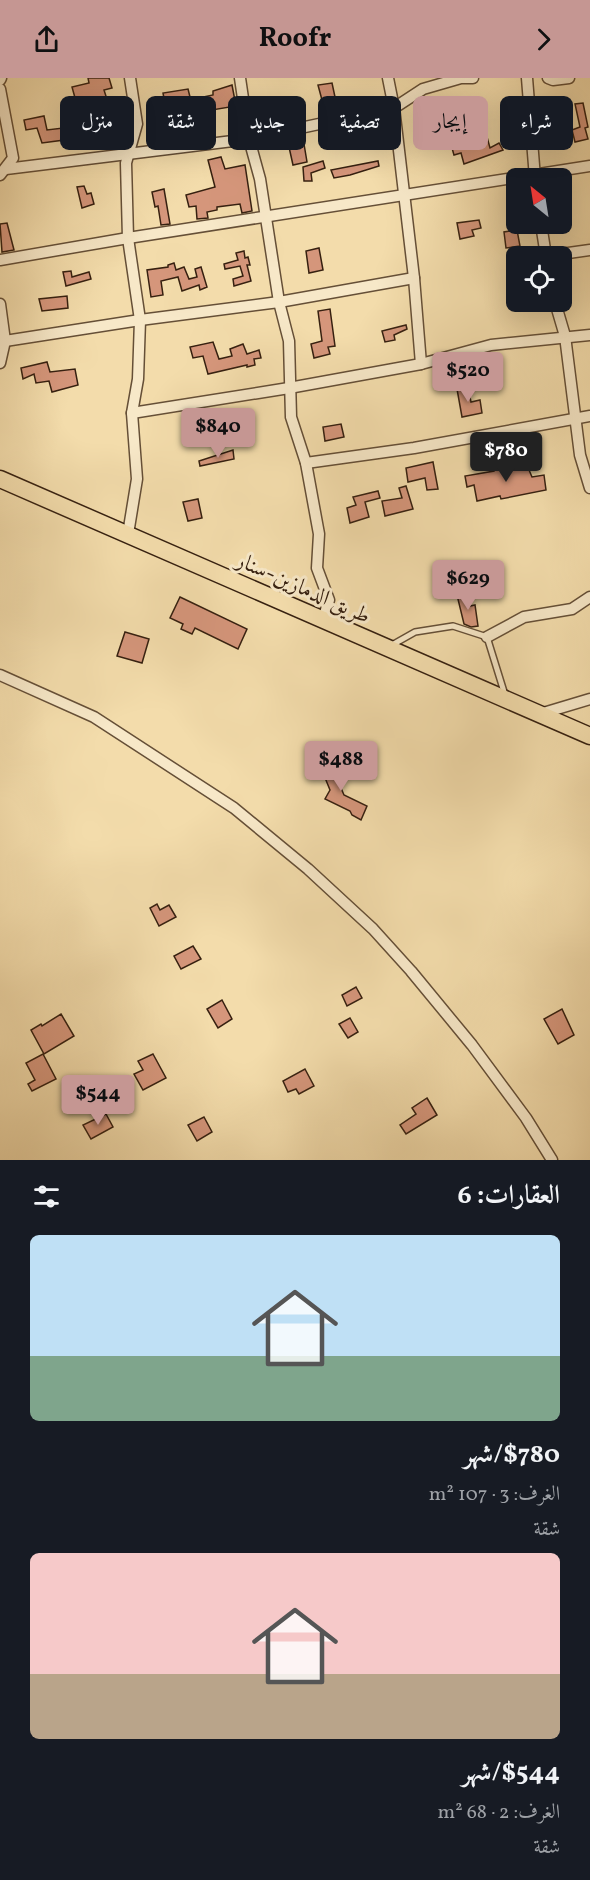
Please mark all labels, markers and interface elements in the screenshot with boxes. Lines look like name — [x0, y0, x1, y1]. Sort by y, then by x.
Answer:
text: Roofr — [259, 20, 331, 58]
icon: share — [30, 23, 63, 56]
icon: forward — [527, 23, 560, 56]
chip: منزل — [60, 96, 134, 150]
chip: شقة — [146, 96, 216, 150]
chip: جديد — [228, 96, 306, 150]
chip: تصفية — [318, 96, 401, 150]
chip: إيجار — [413, 96, 488, 150]
chip: شراء — [500, 96, 573, 150]
north arrow — [506, 168, 572, 234]
map controls — [506, 168, 572, 312]
button: locate — [506, 246, 572, 312]
pin: $520 — [432, 352, 504, 403]
text: $520 — [446, 357, 490, 385]
pin: $840 — [182, 408, 254, 459]
text: $840 — [195, 413, 241, 441]
pin: $780 — [470, 432, 542, 483]
text: $780 — [484, 437, 528, 465]
street label: طريق الدمازين-سنار — [229, 545, 375, 633]
pin: $629 — [432, 560, 504, 611]
text: $629 — [446, 565, 490, 593]
pin: $488 — [305, 741, 377, 792]
text: $488 — [319, 746, 363, 774]
pin: $544 — [62, 1075, 134, 1126]
text: $544 — [75, 1080, 121, 1108]
text: العقارات: 6 — [458, 1178, 560, 1214]
icon: filters — [30, 1180, 63, 1213]
icon: home — [241, 1274, 349, 1382]
text: $780/شهر — [463, 1437, 560, 1473]
text: الغرف: 3 · 107 m² — [429, 1481, 560, 1509]
text: شقة — [534, 1516, 560, 1544]
icon: home — [241, 1592, 349, 1700]
text: $544/شهر — [462, 1755, 560, 1791]
text: الغرف: 2 · 68 m² — [438, 1799, 560, 1827]
text: شقة — [534, 1834, 560, 1862]

